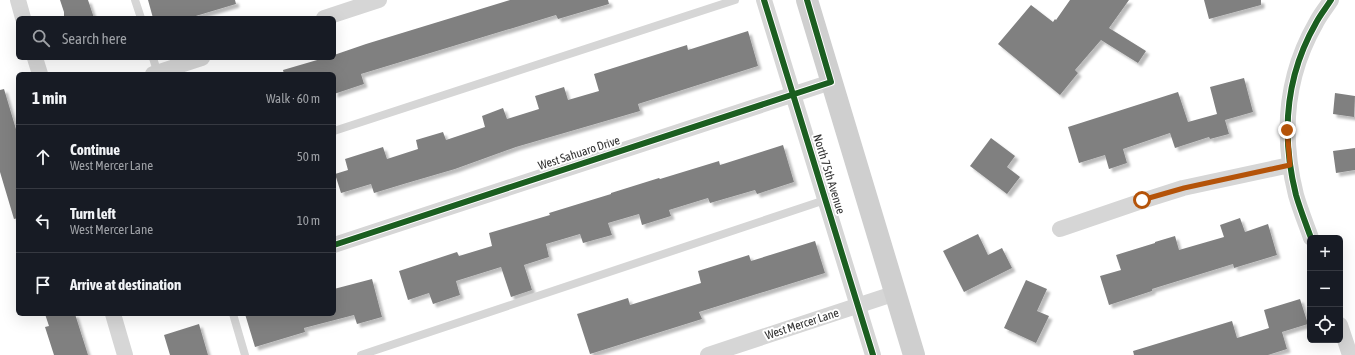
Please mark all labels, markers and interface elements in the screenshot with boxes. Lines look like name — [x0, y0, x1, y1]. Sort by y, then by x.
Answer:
search box — [16, 16, 336, 60]
icon: search — [30, 27, 52, 49]
text: Search here — [62, 30, 127, 47]
text: 1 min — [32, 88, 67, 108]
text: Walk · 60 m — [266, 91, 320, 106]
route end — [1278, 121, 1296, 139]
street label: West Sahuaro Drive — [536, 133, 622, 173]
street label: North 75th Avenue — [810, 133, 848, 215]
text: Continue — [70, 141, 120, 158]
icon: ahead — [32, 146, 54, 168]
text: 50 m — [297, 149, 320, 164]
text: West Mercer Lane — [70, 158, 153, 173]
route start — [1133, 191, 1151, 209]
text: Turn left — [70, 205, 116, 222]
icon: left — [32, 210, 54, 232]
text: 10 m — [297, 213, 320, 228]
text: West Mercer Lane — [70, 222, 153, 237]
map controls — [1307, 235, 1343, 343]
button: + — [1307, 235, 1343, 271]
button: − — [1307, 271, 1343, 307]
icon: arrive — [32, 274, 54, 296]
text: Arrive at destination — [70, 276, 181, 293]
street label: West Mercer Lane — [763, 305, 841, 343]
button: locate — [1307, 307, 1343, 343]

